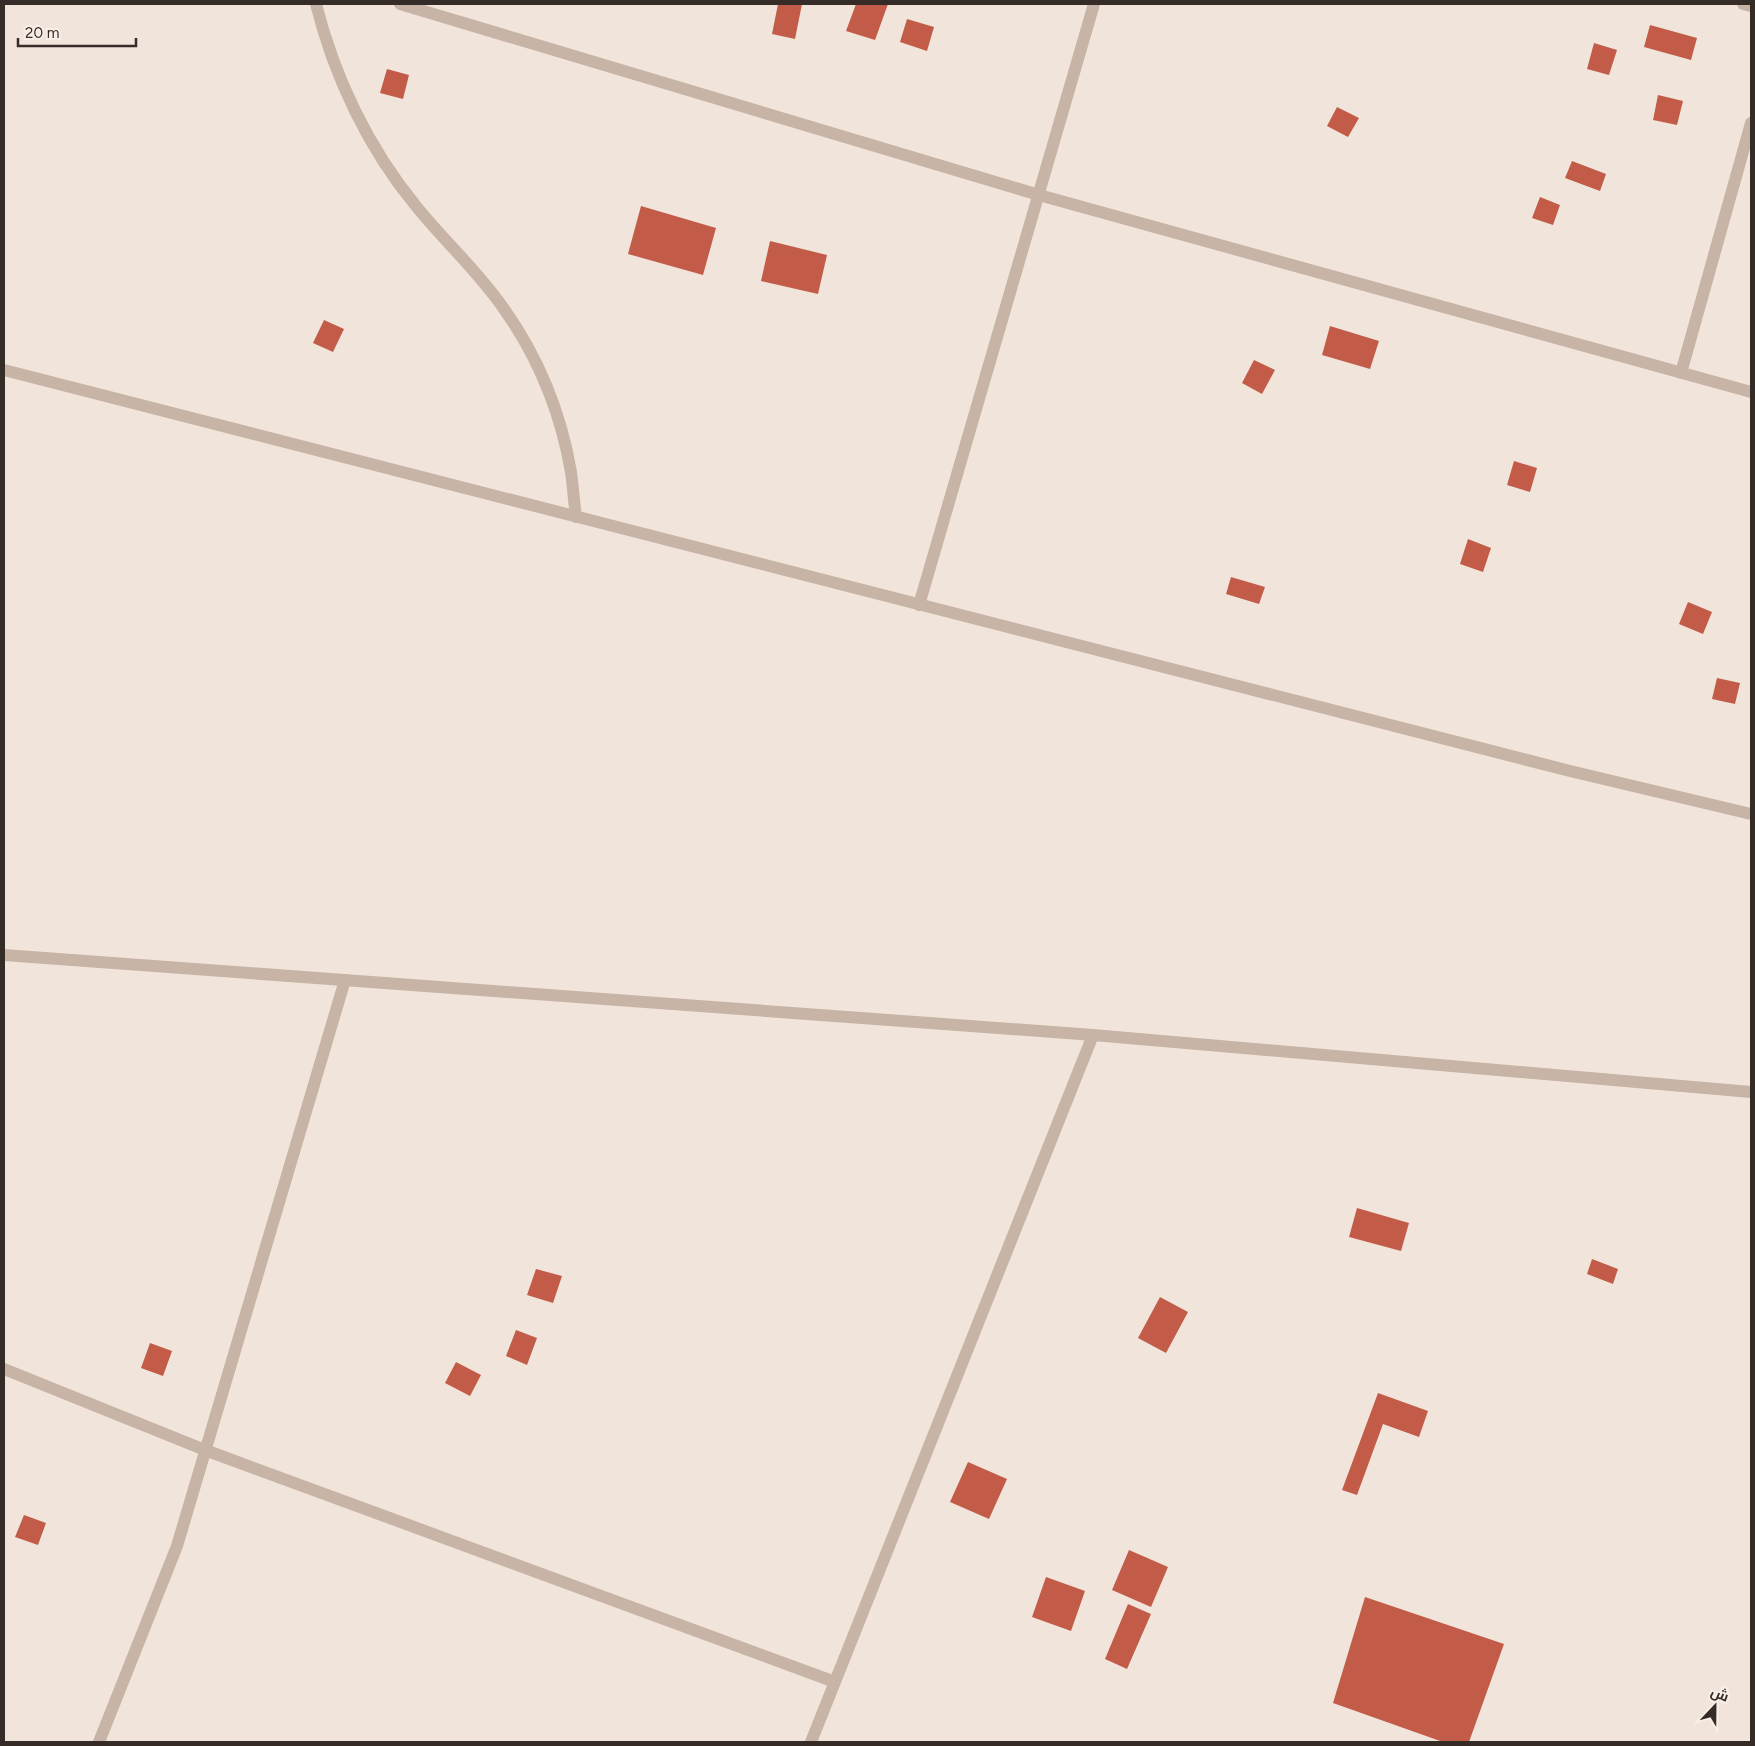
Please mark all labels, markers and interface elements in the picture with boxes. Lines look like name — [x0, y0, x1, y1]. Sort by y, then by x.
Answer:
scale bar — [18, 15, 135, 47]
text: 20 m — [25, 24, 59, 42]
north arrow — [1690, 1681, 1740, 1731]
text: ش — [1708, 1683, 1731, 1706]

